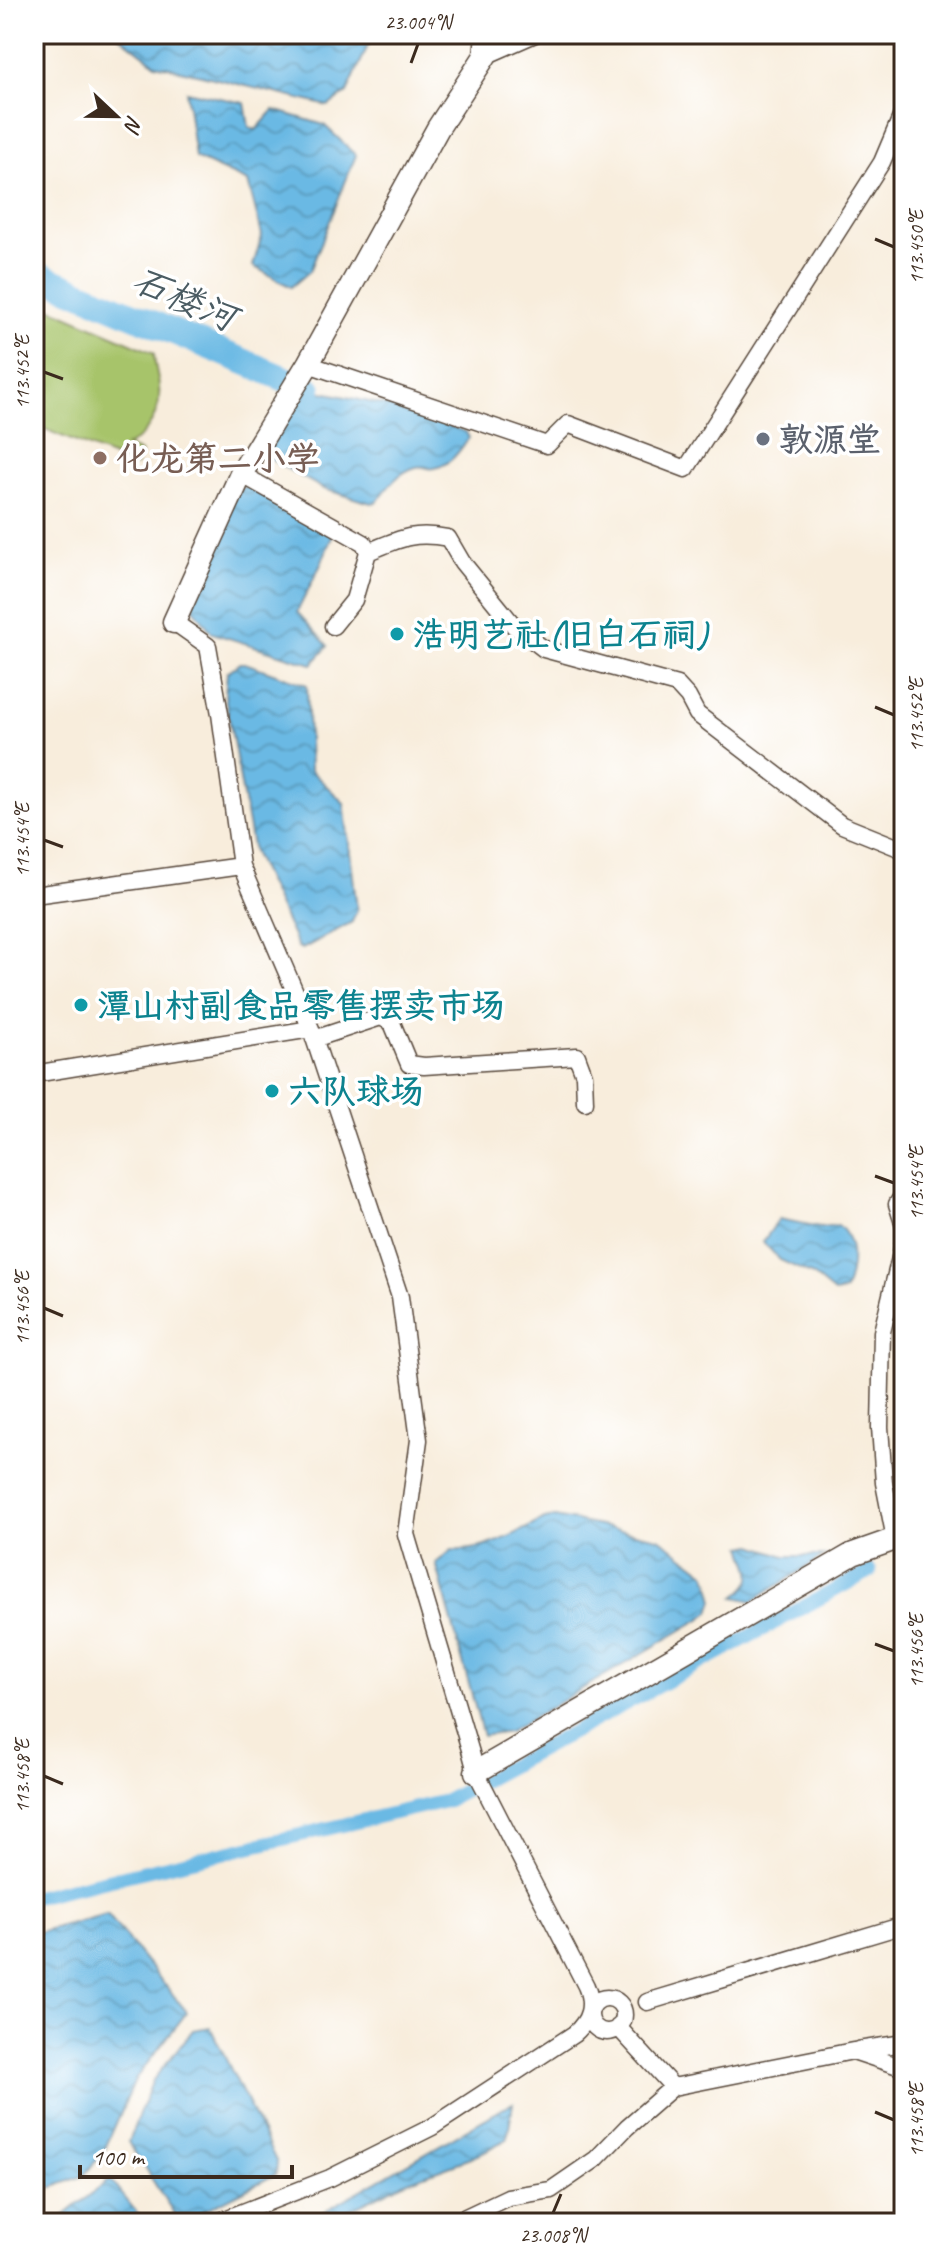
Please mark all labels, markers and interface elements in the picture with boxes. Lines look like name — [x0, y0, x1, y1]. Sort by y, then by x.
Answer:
text: 23.004°N — [385, 10, 454, 35]
north arrow — [76, 76, 156, 156]
text: N — [117, 112, 149, 138]
text: 113.450°E — [904, 207, 929, 284]
water label: 石楼河 — [126, 257, 248, 343]
text: 113.452°E — [10, 332, 35, 409]
place label: 敦源堂 — [779, 418, 881, 461]
marker: 敦源堂 — [754, 430, 772, 448]
place label: 化龙第二小学 — [116, 437, 320, 480]
marker: 化龙第二小学 — [91, 449, 109, 467]
place label: 浩明艺社(旧白石祠) — [413, 613, 710, 656]
marker: 浩明艺社(旧白石祠) — [388, 625, 406, 643]
text: 113.452°E — [904, 675, 929, 752]
text: 113.454°E — [10, 800, 35, 877]
place label: 潭山村副食品零售摆卖市场 — [97, 984, 505, 1027]
marker: 潭山村副食品零售摆卖市场 — [72, 996, 90, 1014]
place label: 六队球场 — [288, 1070, 424, 1113]
marker: 六队球场 — [263, 1082, 281, 1100]
text: 113.454°E — [904, 1143, 929, 1220]
text: 113.456°E — [10, 1268, 35, 1345]
text: 113.456°E — [904, 1611, 929, 1688]
text: 113.458°E — [10, 1736, 35, 1813]
text: 113.458°E — [904, 2080, 929, 2157]
scale bar — [80, 2129, 292, 2179]
text: 100 m — [92, 2142, 146, 2172]
text: 23.008°N — [520, 2223, 589, 2248]

